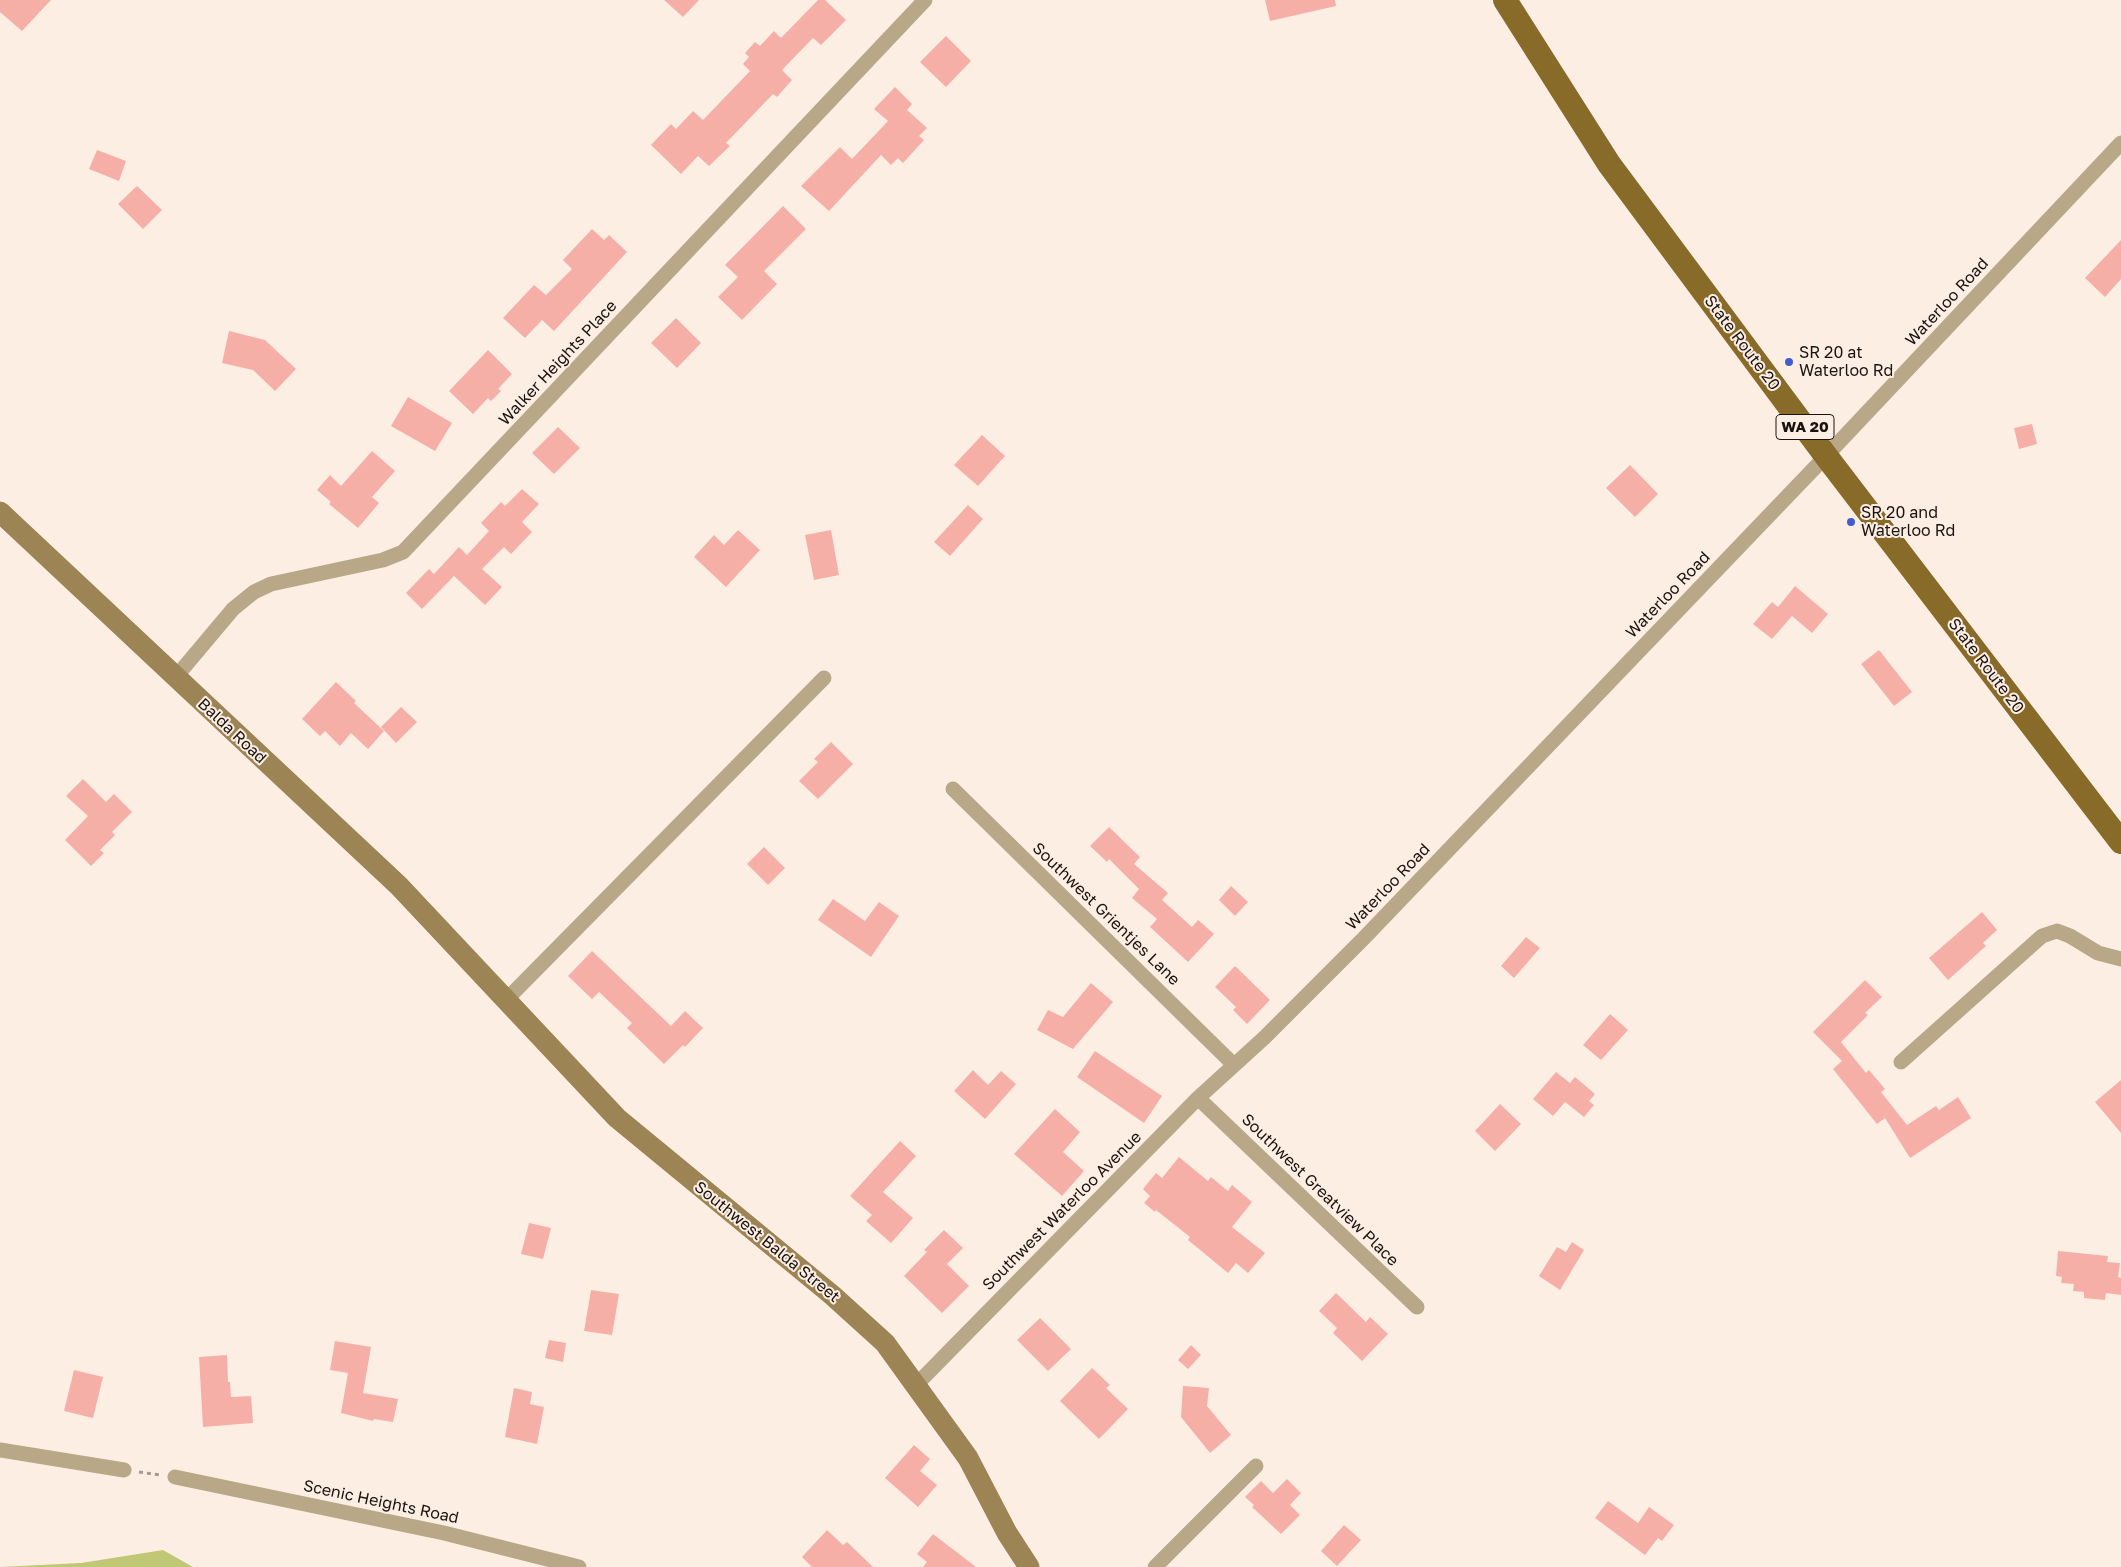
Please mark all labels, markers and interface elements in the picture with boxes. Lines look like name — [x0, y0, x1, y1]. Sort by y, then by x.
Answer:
street label: Waterloo Road — [1901, 254, 1993, 350]
street label: State Route 20 — [1700, 292, 1784, 394]
street label: Walker Heights Place — [495, 297, 621, 429]
place label: SR 20 at Waterloo Rd — [1799, 343, 1893, 381]
marker: SR 20 at Waterloo Rd — [1783, 356, 1795, 368]
road number: WA 20 — [1776, 414, 1834, 440]
place label: SR 20 and Waterloo Rd — [1861, 503, 1955, 541]
marker: SR 20 and Waterloo Rd — [1845, 516, 1857, 528]
street label: Waterloo Road — [1622, 548, 1714, 642]
street label: State Route 20 — [1944, 615, 2028, 717]
street label: Balda Road — [194, 694, 270, 768]
street label: Southwest Grientjes Lane — [1028, 839, 1184, 989]
street label: Waterloo Road — [1342, 840, 1434, 934]
street label: Southwest Greatview Place — [1238, 1110, 1402, 1270]
street label: Southwest Waterloo Avenue — [979, 1128, 1145, 1294]
street label: Southwest Balda Street — [690, 1177, 844, 1307]
street label: Scenic Heights Road — [302, 1476, 460, 1528]

